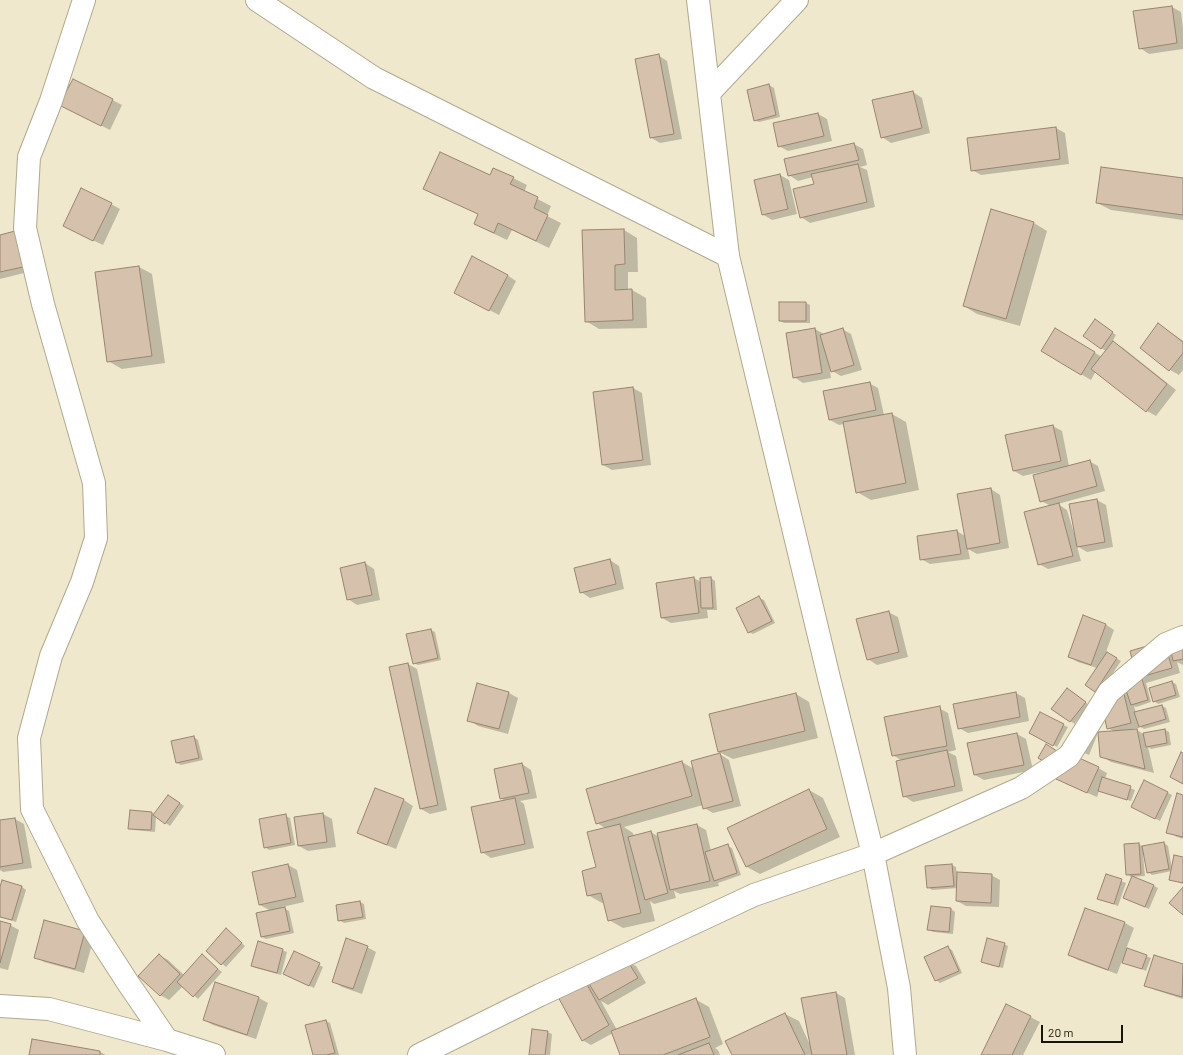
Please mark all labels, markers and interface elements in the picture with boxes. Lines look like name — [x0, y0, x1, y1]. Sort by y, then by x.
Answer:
scale bar — [1043, 1017, 1125, 1043]
text: 20 m — [1048, 1025, 1074, 1039]

